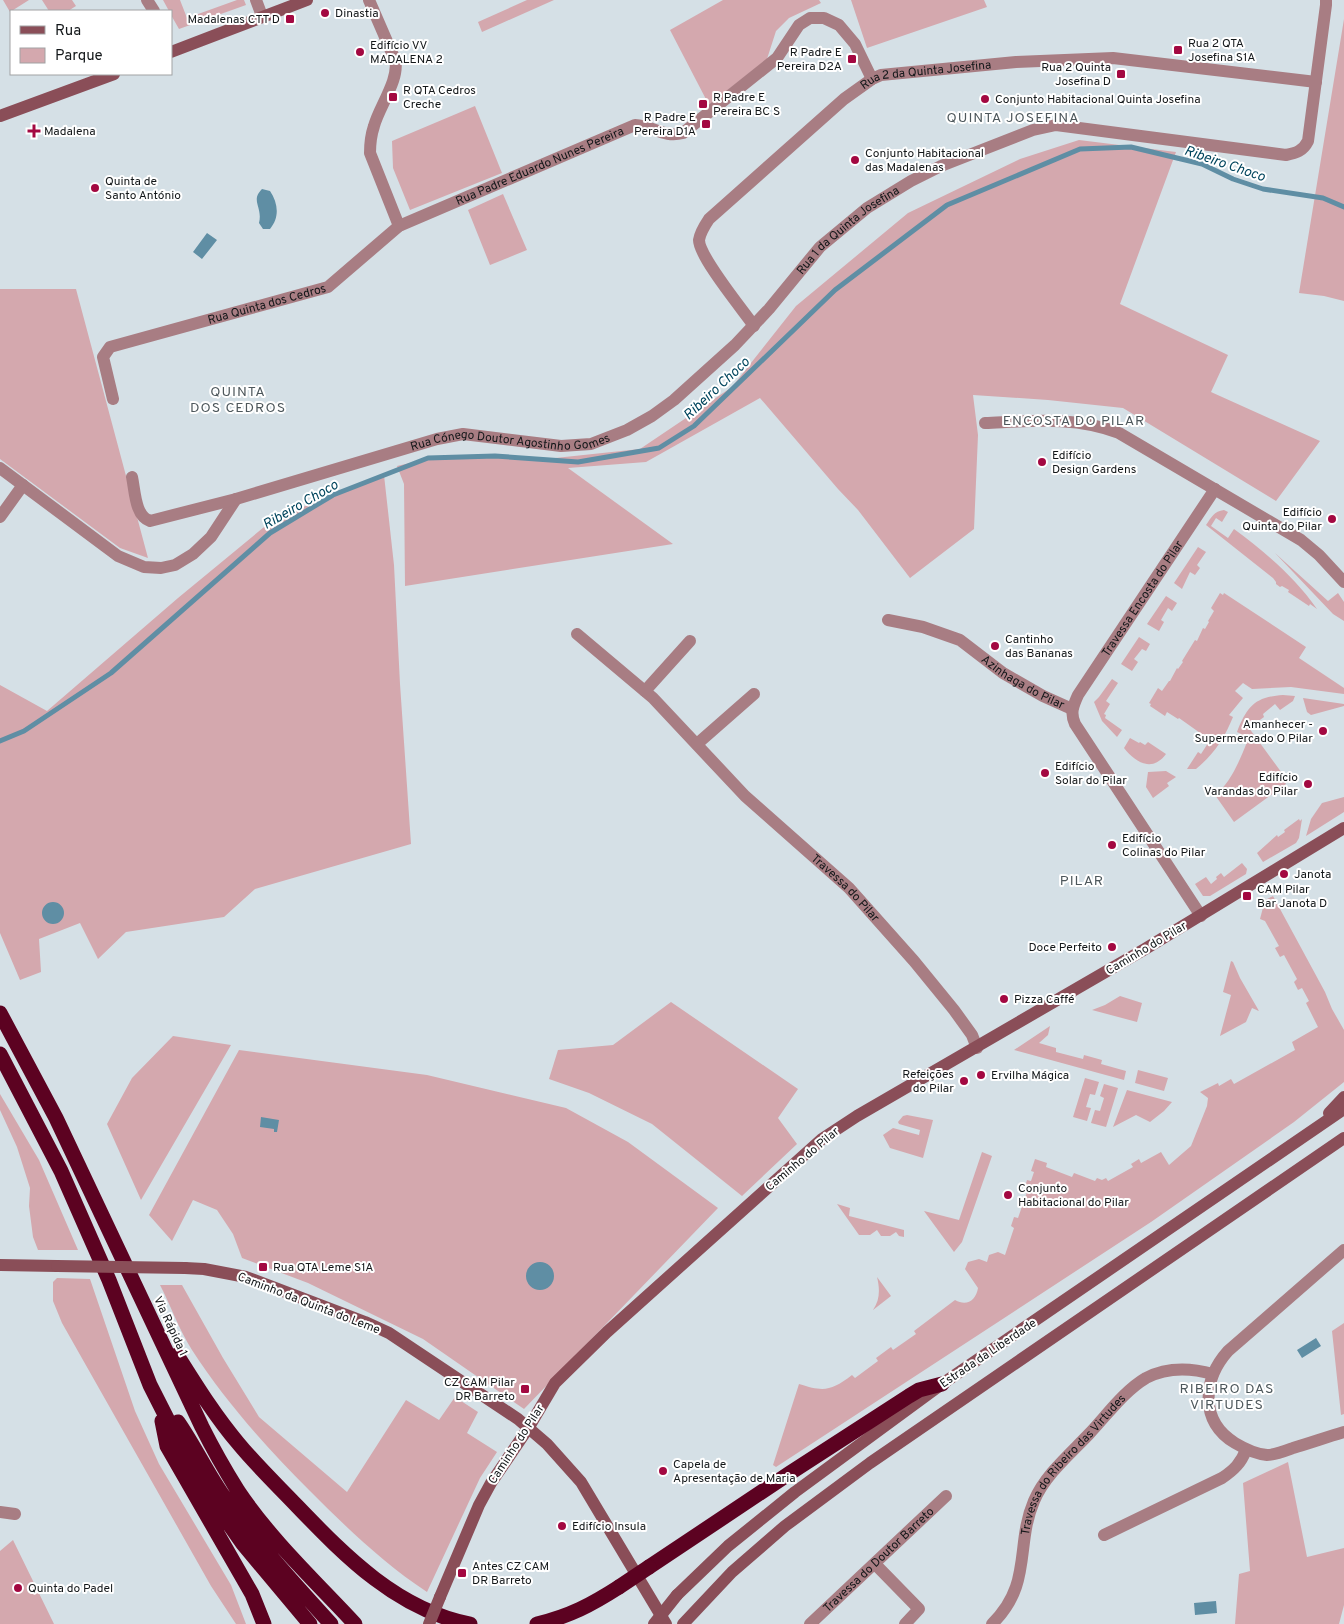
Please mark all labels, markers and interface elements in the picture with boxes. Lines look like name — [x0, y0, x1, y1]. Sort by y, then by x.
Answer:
place label: Dinastia — [335, 6, 379, 22]
marker: Dinastia — [319, 7, 331, 19]
legend — [10, 10, 172, 75]
place label: Madalenas CTT D — [188, 12, 280, 28]
marker: Madalenas CTT D — [284, 13, 296, 25]
text: Rua — [55, 22, 81, 41]
place label: Rua 2 QTA Josefina S1A — [1188, 36, 1255, 66]
place label: Edifício VV MADALENA 2 — [370, 38, 443, 68]
marker: Rua 2 QTA Josefina S1A — [1172, 44, 1184, 56]
place label: R Padre E Pereira D2A — [777, 45, 842, 75]
marker: Edifício VV MADALENA 2 — [354, 46, 366, 58]
text: Parque — [55, 47, 103, 66]
marker: R Padre E Pereira D2A — [846, 53, 858, 65]
street label: Rua 2 da Quinta Josefina — [857, 57, 992, 94]
place label: Rua 2 Quinta Josefina D — [1041, 60, 1111, 90]
marker: Rua 2 Quinta Josefina D — [1115, 68, 1127, 80]
place label: R QTA Cedros Creche — [403, 83, 476, 113]
place label: R Padre E Pereira BC S — [713, 90, 780, 120]
marker: R QTA Cedros Creche — [387, 91, 399, 103]
place label: Conjunto Habitacional Quinta Josefina — [995, 92, 1201, 108]
marker: Conjunto Habitacional Quinta Josefina — [979, 93, 991, 105]
marker: R Padre E Pereira BC S — [697, 98, 709, 110]
place label: R Padre E Pereira D1A — [634, 110, 696, 140]
district label: QUINTA JOSEFINA — [947, 110, 1079, 127]
marker: R Padre E Pereira D1A — [700, 118, 712, 130]
place label: Madalena — [44, 124, 96, 140]
street label: Rua Padre Eduardo Nunes Pereira — [453, 124, 627, 210]
marker: Madalena — [28, 125, 40, 137]
water label: Ribeiro Choco — [1182, 143, 1268, 186]
place label: Conjunto Habitacional das Madalenas — [865, 146, 984, 176]
marker: Conjunto Habitacional das Madalenas — [849, 154, 861, 166]
place label: Quinta de Santo António — [105, 174, 181, 204]
marker: Quinta de Santo António — [89, 182, 101, 194]
street label: Rua 1 da Quinta Josefina — [793, 183, 903, 278]
street label: Rua Quinta dos Cedros — [206, 281, 328, 329]
water label: Ribeiro Choco — [680, 354, 754, 424]
district label: QUINTA DOS CEDROS — [190, 384, 286, 417]
district label: ENCOSTA DO PILAR — [1003, 413, 1145, 430]
street label: Rua Cónego Doutor Agostinho Gomes — [409, 427, 613, 455]
place label: Edifício Design Gardens — [1052, 448, 1136, 478]
marker: Edifício Design Gardens — [1036, 456, 1048, 468]
water label: Ribeiro Choco — [260, 477, 342, 534]
place label: Edifício Quinta do Pilar — [1242, 505, 1322, 535]
marker: Edifício Quinta do Pilar — [1326, 513, 1338, 525]
street label: Travessa Encosta do Pilar — [1099, 537, 1188, 660]
place label: Cantinho das Bananas — [1005, 632, 1073, 662]
marker: Cantinho das Bananas — [989, 640, 1001, 652]
street label: Azinhaga do Pilar — [977, 652, 1067, 714]
place label: Amanhecer - Supermercado O Pilar — [1194, 717, 1313, 747]
marker: Amanhecer - Supermercado O Pilar — [1317, 725, 1329, 737]
place label: Edifício Solar do Pilar — [1055, 759, 1127, 789]
marker: Edifício Solar do Pilar — [1039, 767, 1051, 779]
place label: Edifício Varandas do Pilar — [1204, 770, 1298, 800]
marker: Edifício Varandas do Pilar — [1302, 778, 1314, 790]
place label: Edifício Colinas do Pilar — [1122, 831, 1206, 861]
marker: Edifício Colinas do Pilar — [1106, 839, 1118, 851]
street label: Travessa do Pilar — [807, 851, 883, 926]
place label: Janota — [1294, 867, 1331, 883]
marker: Janota — [1278, 868, 1290, 880]
district label: PILAR — [1060, 873, 1104, 890]
place label: CAM Pilar Bar Janota D — [1257, 882, 1327, 912]
marker: CAM Pilar Bar Janota D — [1241, 890, 1253, 902]
street label: Caminho do Pilar — [1103, 918, 1190, 979]
place label: Doce Perfeito — [1028, 940, 1102, 956]
marker: Doce Perfeito — [1106, 941, 1118, 953]
place label: Pizza Caffé — [1014, 992, 1074, 1008]
marker: Pizza Caffé — [998, 993, 1010, 1005]
place label: Refeições do Pilar — [902, 1067, 954, 1097]
place label: Ervilha Mágica — [991, 1068, 1069, 1084]
marker: Ervilha Mágica — [975, 1069, 987, 1081]
marker: Refeições do Pilar — [958, 1075, 970, 1087]
street label: Caminho do Pilar — [762, 1124, 843, 1195]
place label: Conjunto Habitacional do Pilar — [1018, 1181, 1129, 1211]
marker: Conjunto Habitacional do Pilar — [1002, 1189, 1014, 1201]
place label: Rua QTA Leme S1A — [273, 1260, 373, 1276]
marker: Rua QTA Leme S1A — [257, 1261, 269, 1273]
street label: Caminho da Quinta do Leme — [235, 1269, 382, 1339]
street label: Via Rápida 1 — [149, 1294, 191, 1359]
street label: Estrada da Liberdade — [937, 1316, 1040, 1392]
place label: CZ CAM Pilar DR Barreto — [444, 1375, 515, 1405]
district label: RIBEIRO DAS VIRTUDES — [1180, 1381, 1274, 1414]
marker: CZ CAM Pilar DR Barreto — [519, 1383, 531, 1395]
street label: Travessa do Ribeiro das Virtudes — [1018, 1391, 1130, 1537]
street label: Caminho do Pilar — [485, 1401, 549, 1487]
place label: Capela de Apresentação de Maria — [673, 1457, 796, 1487]
marker: Capela de Apresentação de Maria — [657, 1465, 669, 1477]
street label: Travessa do Doutor Barreto — [820, 1504, 938, 1616]
place label: Edifício Insula — [572, 1519, 646, 1535]
marker: Edifício Insula — [556, 1520, 568, 1532]
place label: Antes CZ CAM DR Barreto — [472, 1559, 549, 1589]
marker: Antes CZ CAM DR Barreto — [456, 1567, 468, 1579]
place label: Quinta do Padel — [28, 1581, 113, 1597]
marker: Quinta do Padel — [12, 1582, 24, 1594]

